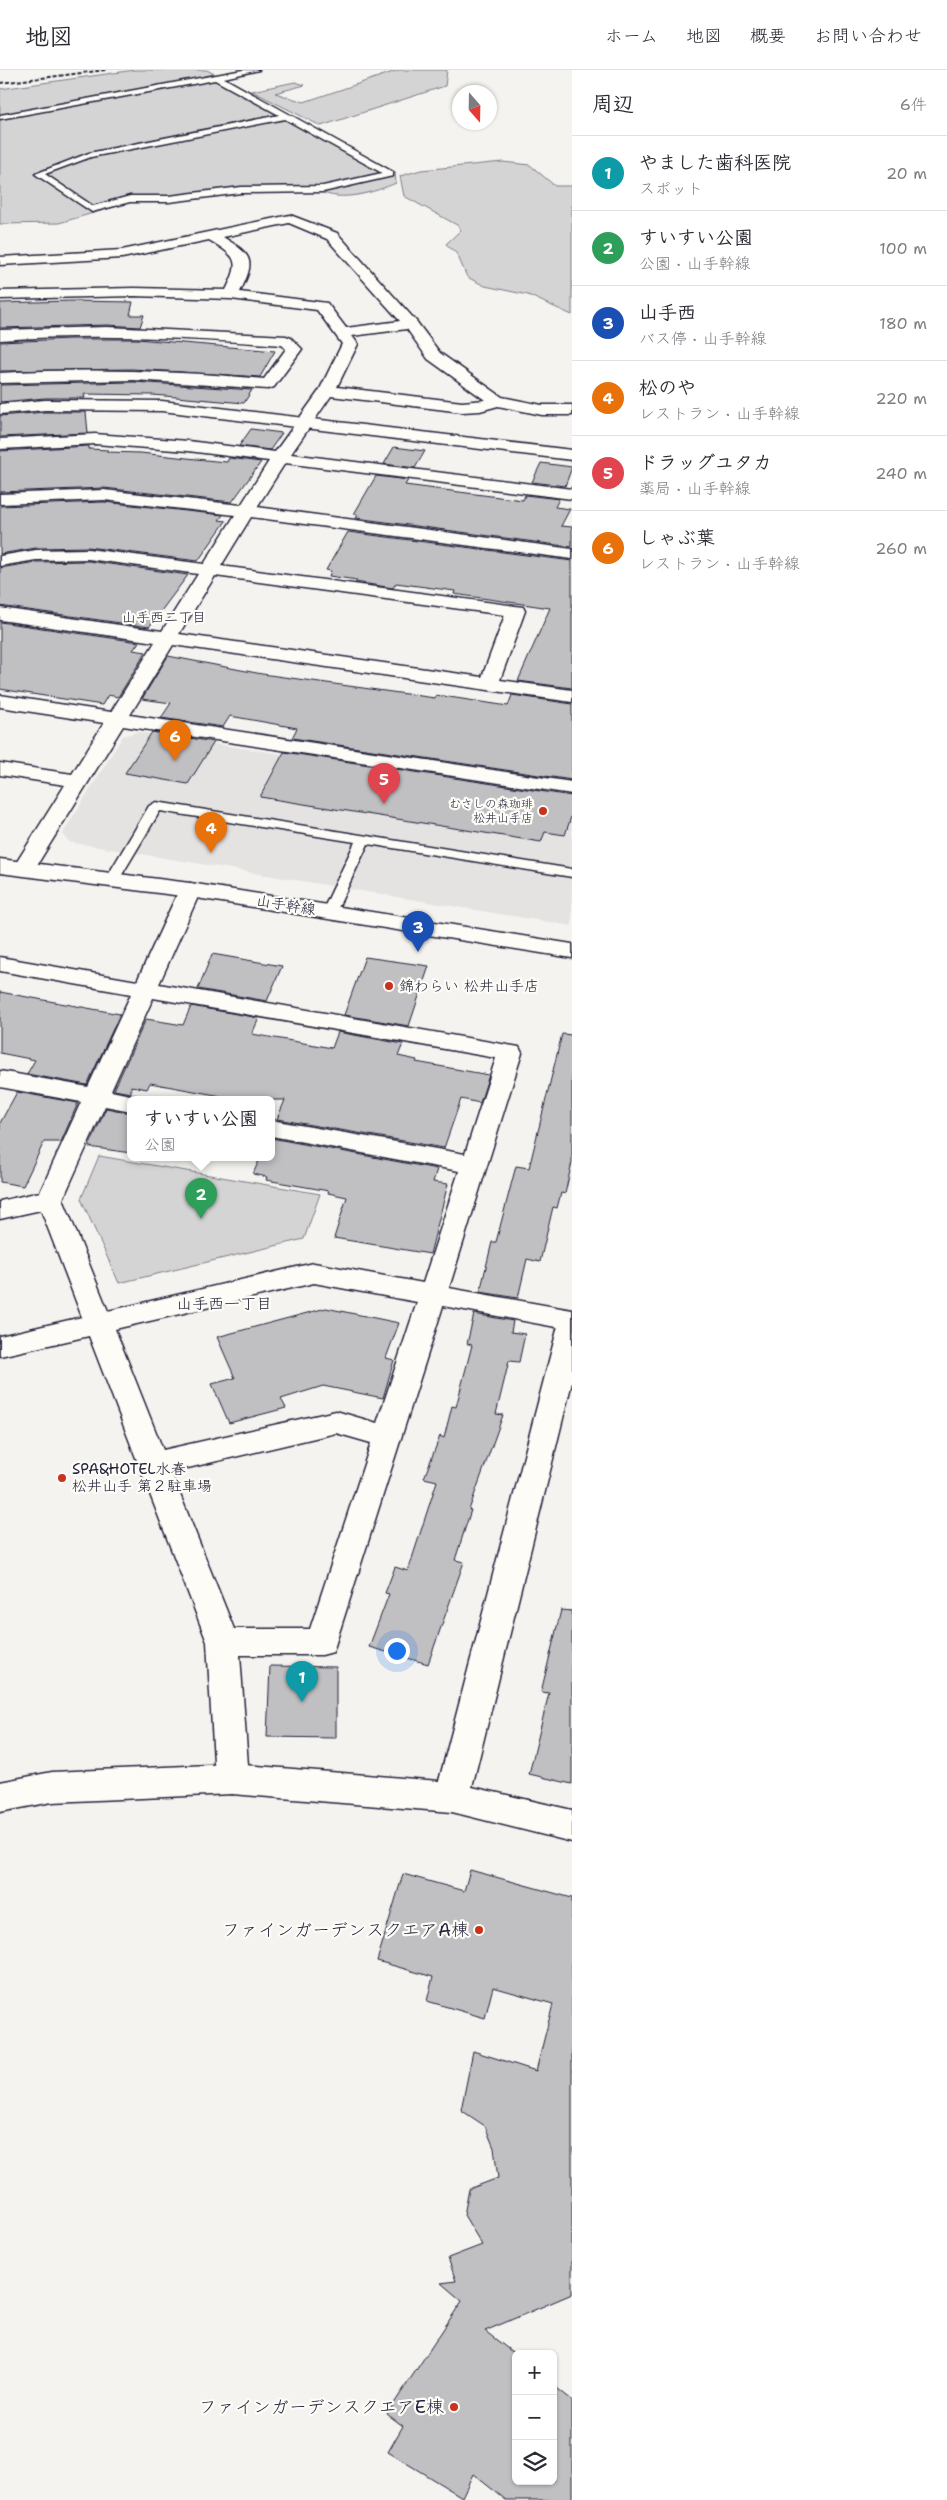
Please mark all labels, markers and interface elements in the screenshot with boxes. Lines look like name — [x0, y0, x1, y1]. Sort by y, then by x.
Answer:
text: 地図 — [25, 21, 73, 53]
text: ホーム — [605, 24, 658, 48]
text: 地図 — [686, 24, 722, 48]
text: 概要 — [750, 24, 786, 48]
text: お問い合わせ — [814, 24, 922, 48]
north arrow — [452, 85, 497, 130]
text: 周辺 — [592, 90, 634, 118]
text: 6件 — [900, 94, 927, 115]
text: やました歯科医院 — [639, 150, 791, 175]
text: 1 — [604, 163, 612, 184]
text: 20 m — [886, 163, 927, 184]
text: スポット — [639, 178, 703, 199]
text: すいすい公園 — [639, 225, 753, 250]
text: 2 — [602, 238, 614, 259]
text: 100 m — [879, 238, 927, 259]
text: 公園 · 山手幹線 — [639, 253, 750, 274]
text: 山手西 — [639, 300, 696, 325]
text: 3 — [602, 313, 614, 334]
text: 180 m — [879, 313, 927, 334]
text: バス停 · 山手幹線 — [639, 328, 766, 349]
text: 松のや — [639, 375, 696, 400]
text: 4 — [602, 388, 614, 409]
text: 220 m — [875, 388, 927, 409]
text: レストラン · 山手幹線 — [639, 403, 800, 424]
text: ドラッグユタカ — [639, 450, 772, 475]
text: 5 — [603, 463, 613, 484]
text: 240 m — [875, 463, 927, 484]
text: 薬局 · 山手幹線 — [639, 478, 750, 499]
text: しゃぶ葉 — [639, 525, 715, 550]
text: 6 — [602, 538, 614, 559]
text: 260 m — [875, 538, 927, 559]
text: レストラン · 山手幹線 — [639, 553, 800, 574]
district label: 山手西二丁目 — [122, 608, 206, 626]
pin: 6 — [159, 720, 191, 761]
pin: 5 — [368, 763, 400, 804]
place label: むさしの森珈琲 松井山手店 — [449, 796, 533, 826]
marker: むさしの森珈琲 松井山手店 — [537, 805, 549, 817]
pin: 4 — [195, 812, 227, 853]
street label: 山手幹線 — [255, 890, 317, 920]
pin: 3 — [402, 911, 434, 952]
place label: 錦わらい 松井山手店 — [399, 976, 539, 996]
marker: 錦わらい 松井山手店 — [383, 980, 395, 992]
popup — [127, 1096, 275, 1161]
text: すいすい公園 — [144, 1106, 258, 1131]
text: 公園 — [144, 1134, 176, 1155]
pin: 2 — [185, 1178, 217, 1219]
district label: 山手西一丁目 — [176, 1293, 272, 1314]
place label: SPA&HOTEL水春 松井山手 第２駐車場 — [72, 1459, 212, 1496]
marker: SPA&HOTEL水春 松井山手 第２駐車場 — [56, 1472, 68, 1484]
your location — [384, 1638, 410, 1664]
pin: 1 — [286, 1661, 318, 1702]
place label: ファインガーデンスクエアA棟 — [222, 1918, 469, 1942]
marker: ファインガーデンスクエアA棟 — [473, 1924, 485, 1936]
map controls — [512, 2350, 557, 2485]
button: + — [512, 2350, 557, 2395]
place label: ファインガーデンスクエアE棟 — [199, 2395, 444, 2419]
button: − — [512, 2395, 557, 2440]
marker: ファインガーデンスクエアE棟 — [448, 2401, 460, 2413]
button: layers — [512, 2440, 557, 2485]

